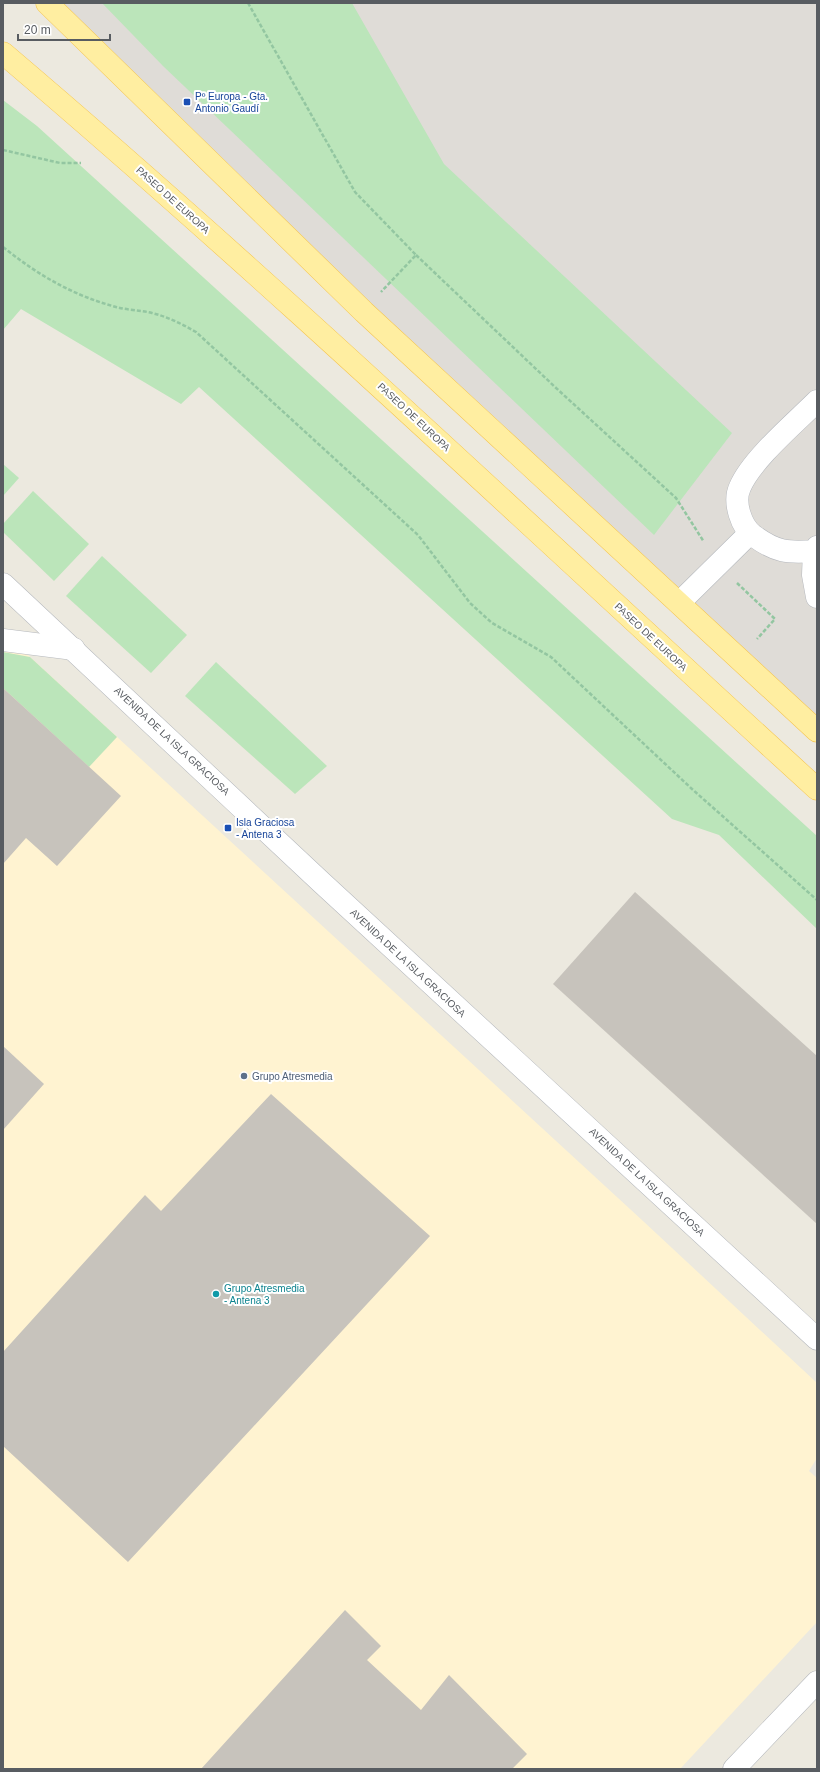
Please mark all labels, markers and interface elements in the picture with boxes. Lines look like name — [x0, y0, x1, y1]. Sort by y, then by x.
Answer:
scale bar — [18, 16, 110, 42]
text: 20 m — [24, 23, 51, 37]
place label: Pº Europa - Gta. Antonio Gaudí — [195, 91, 268, 114]
marker: Pº Europa - Gta. Antonio Gaudí — [182, 97, 192, 107]
street label: PASEO DE EUROPA — [134, 164, 212, 236]
street label: PASEO DE EUROPA — [376, 381, 453, 454]
street label: PASEO DE EUROPA — [613, 601, 690, 674]
street label: AVENIDA DE LA ISLA GRACIOSA — [112, 685, 232, 797]
place label: Isla Graciosa - Antena 3 — [236, 817, 295, 840]
marker: Isla Graciosa - Antena 3 — [223, 823, 233, 833]
street label: AVENIDA DE LA ISLA GRACIOSA — [348, 907, 468, 1019]
marker: Grupo Atresmedia — [239, 1071, 249, 1081]
place label: Grupo Atresmedia — [252, 1071, 333, 1082]
street label: AVENIDA DE LA ISLA GRACIOSA — [587, 1126, 707, 1238]
place label: Grupo Atresmedia - Antena 3 — [224, 1283, 305, 1306]
marker: Grupo Atresmedia - Antena 3 — [211, 1289, 221, 1299]

